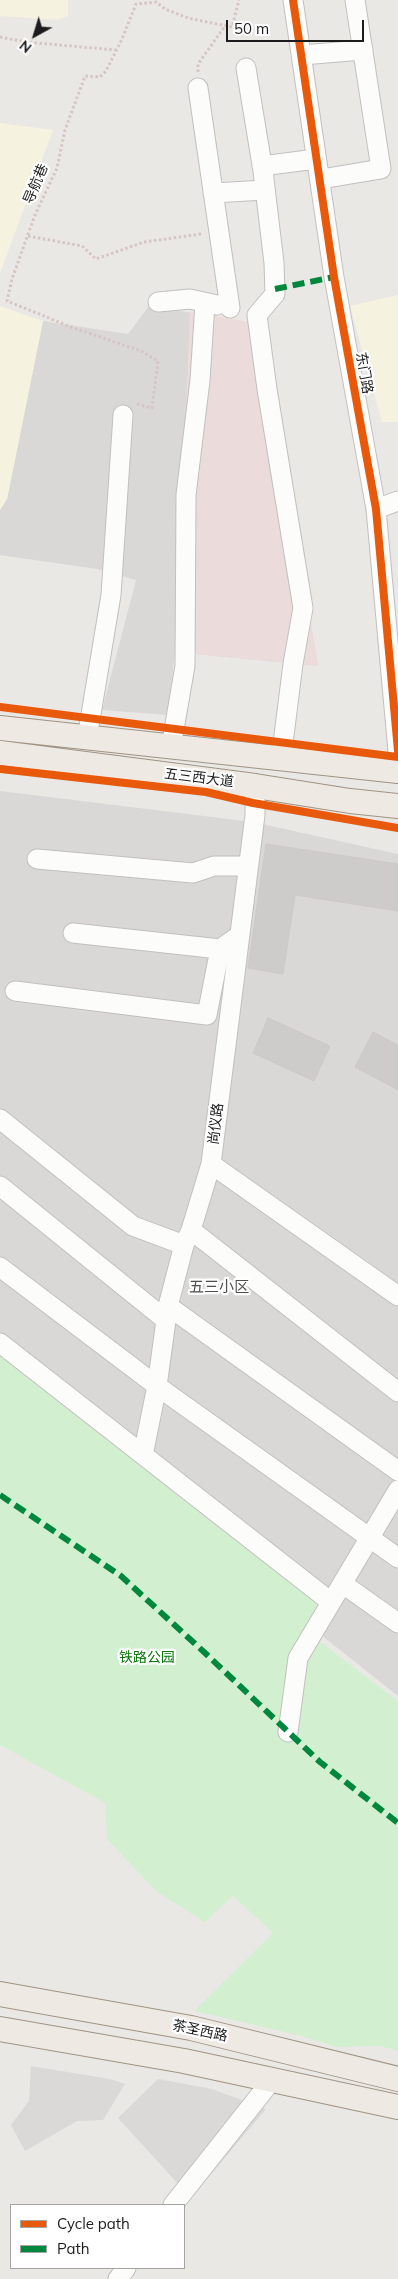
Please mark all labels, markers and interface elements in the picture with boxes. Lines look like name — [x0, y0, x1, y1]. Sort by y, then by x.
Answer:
north arrow — [10, 10, 60, 60]
scale bar — [228, 10, 366, 42]
text: 50 m — [234, 19, 269, 38]
text: N — [16, 36, 35, 57]
street label: 导航巷 — [20, 161, 52, 207]
street label: 东门路 — [352, 351, 376, 395]
street label: 五三西大道 — [163, 765, 235, 791]
street label: 尚仪路 — [205, 1102, 227, 1146]
district label: 五三小区 — [189, 1278, 249, 1296]
park label: 铁路公园 — [119, 1650, 175, 1666]
street label: 茶圣西路 — [171, 2017, 229, 2045]
legend — [10, 2204, 185, 2269]
text: Cycle path — [57, 2214, 130, 2233]
text: Path — [57, 2239, 89, 2258]

